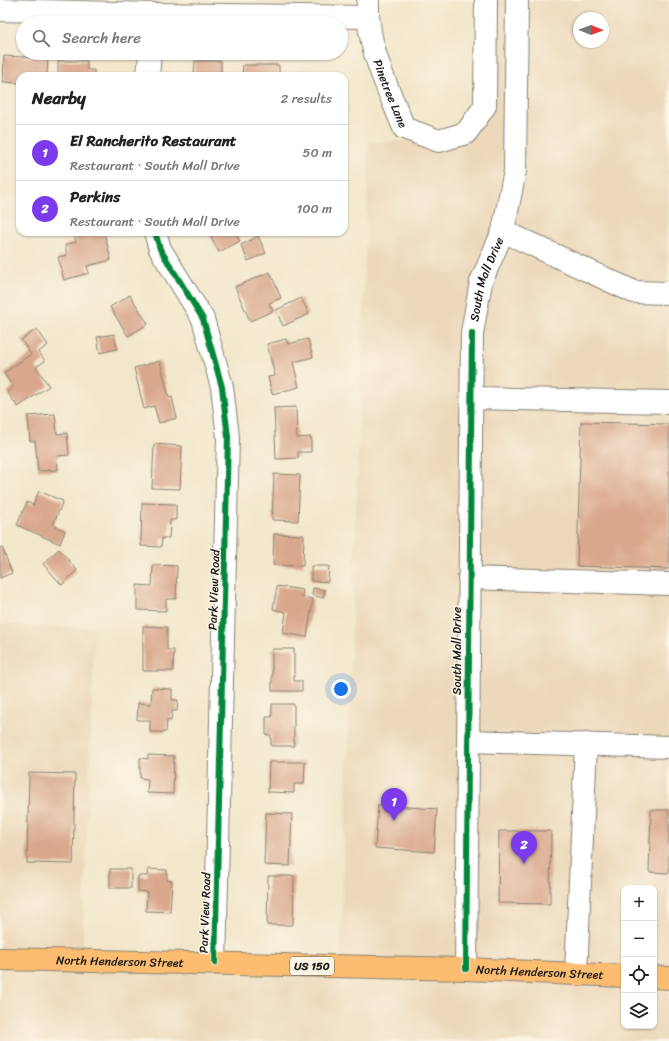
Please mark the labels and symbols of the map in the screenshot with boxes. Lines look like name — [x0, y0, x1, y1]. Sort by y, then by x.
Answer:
north arrow — [573, 12, 609, 48]
street label: Pinetree Lane — [367, 56, 414, 131]
street label: South Mall Drive — [463, 233, 510, 323]
street label: Park View Road — [202, 547, 226, 631]
street label: South Mall Drive — [446, 607, 468, 695]
your location — [331, 679, 351, 699]
pin: 1 — [381, 788, 407, 821]
pin: 2 — [511, 831, 537, 864]
street label: Park View Road — [193, 870, 217, 954]
street label: North Henderson Street — [56, 949, 184, 974]
road number: US 150 — [290, 957, 334, 975]
street label: North Henderson Street — [475, 958, 604, 986]

